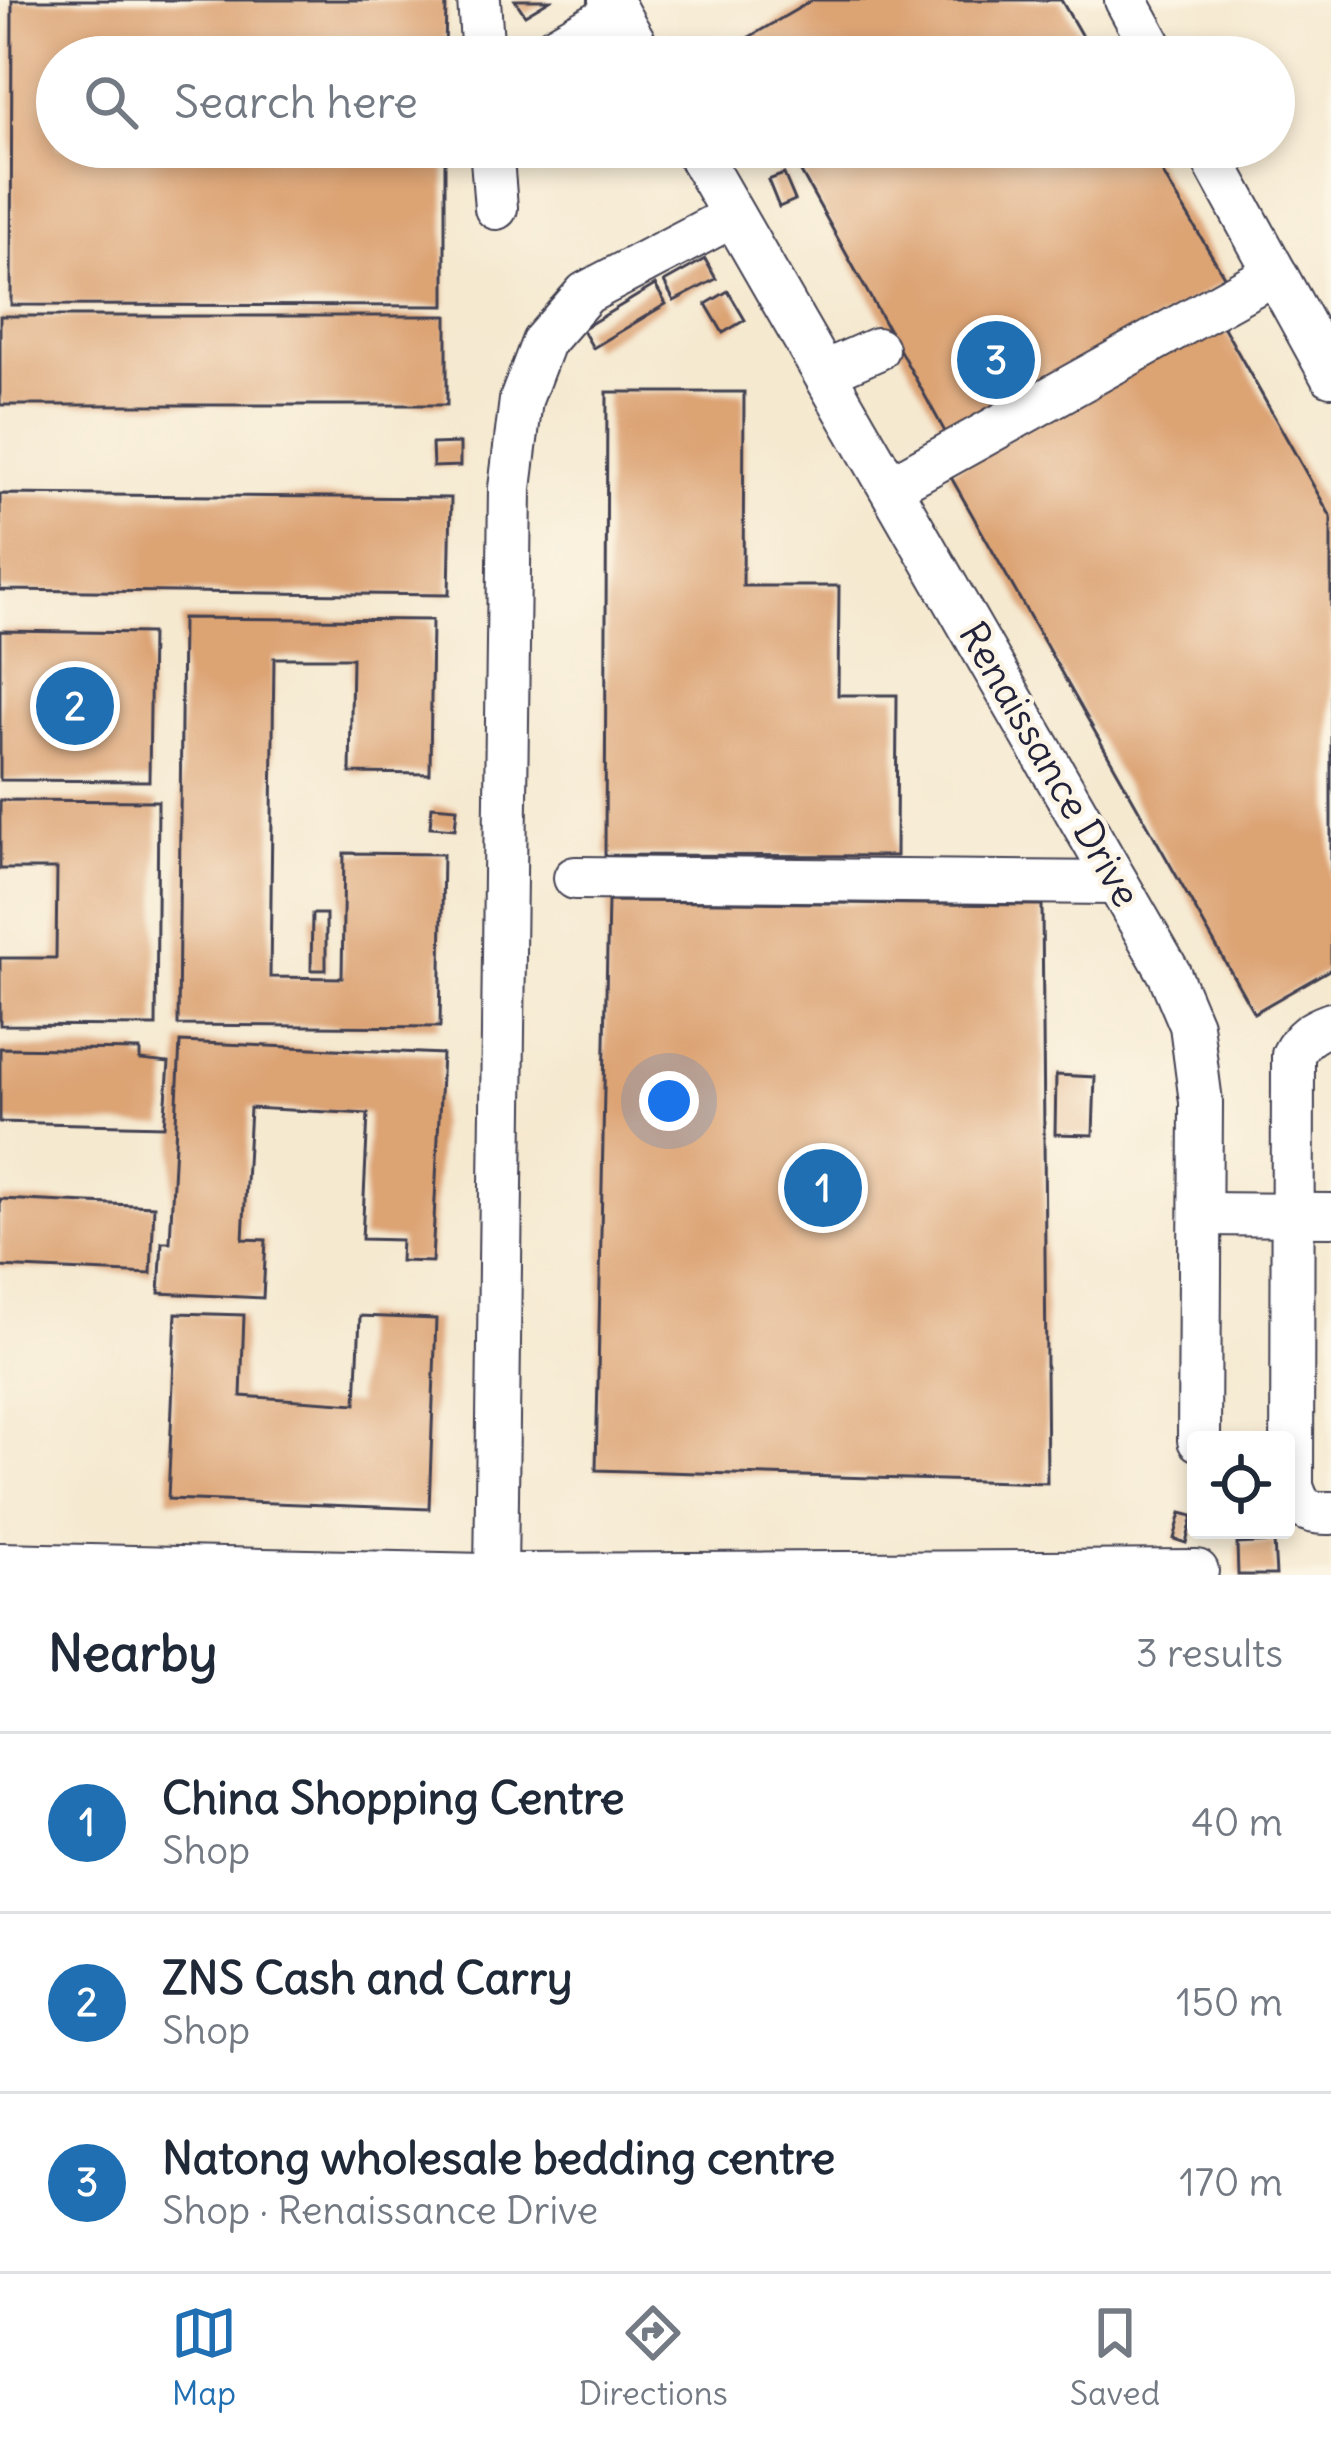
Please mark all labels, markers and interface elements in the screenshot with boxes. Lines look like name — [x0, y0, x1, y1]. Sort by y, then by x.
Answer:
search box — [36, 36, 1295, 168]
icon: search — [78, 69, 144, 135]
text: Search here — [174, 74, 418, 130]
pin: 3 — [957, 315, 1035, 405]
street label: Renaissance Drive — [948, 613, 1151, 915]
pin: 2 — [36, 661, 114, 751]
your location — [639, 1071, 699, 1131]
pin: 1 — [784, 1143, 862, 1233]
map controls — [1187, 1431, 1295, 1539]
button: locate — [1187, 1431, 1295, 1539]
text: Nearby — [48, 1621, 217, 1685]
text: 3 results — [1136, 1629, 1283, 1678]
text: China Shopping Centre — [162, 1770, 624, 1826]
text: 1 — [79, 1798, 95, 1847]
text: 40 m — [1191, 1798, 1283, 1847]
text: Shop — [162, 1826, 250, 1875]
text: ZNS Cash and Carry — [162, 1950, 573, 2006]
text: 2 — [76, 1978, 98, 2027]
text: 150 m — [1176, 1978, 1283, 2027]
text: Shop — [162, 2006, 250, 2055]
text: Natong wholesale bedding centre — [162, 2130, 835, 2186]
text: 3 — [76, 2158, 98, 2207]
text: 170 m — [1179, 2158, 1283, 2207]
text: Shop · Renaissance Drive — [162, 2186, 598, 2235]
tab: Map — [171, 2300, 237, 2414]
tab: Directions — [579, 2300, 728, 2414]
tab: Saved — [1070, 2300, 1160, 2414]

